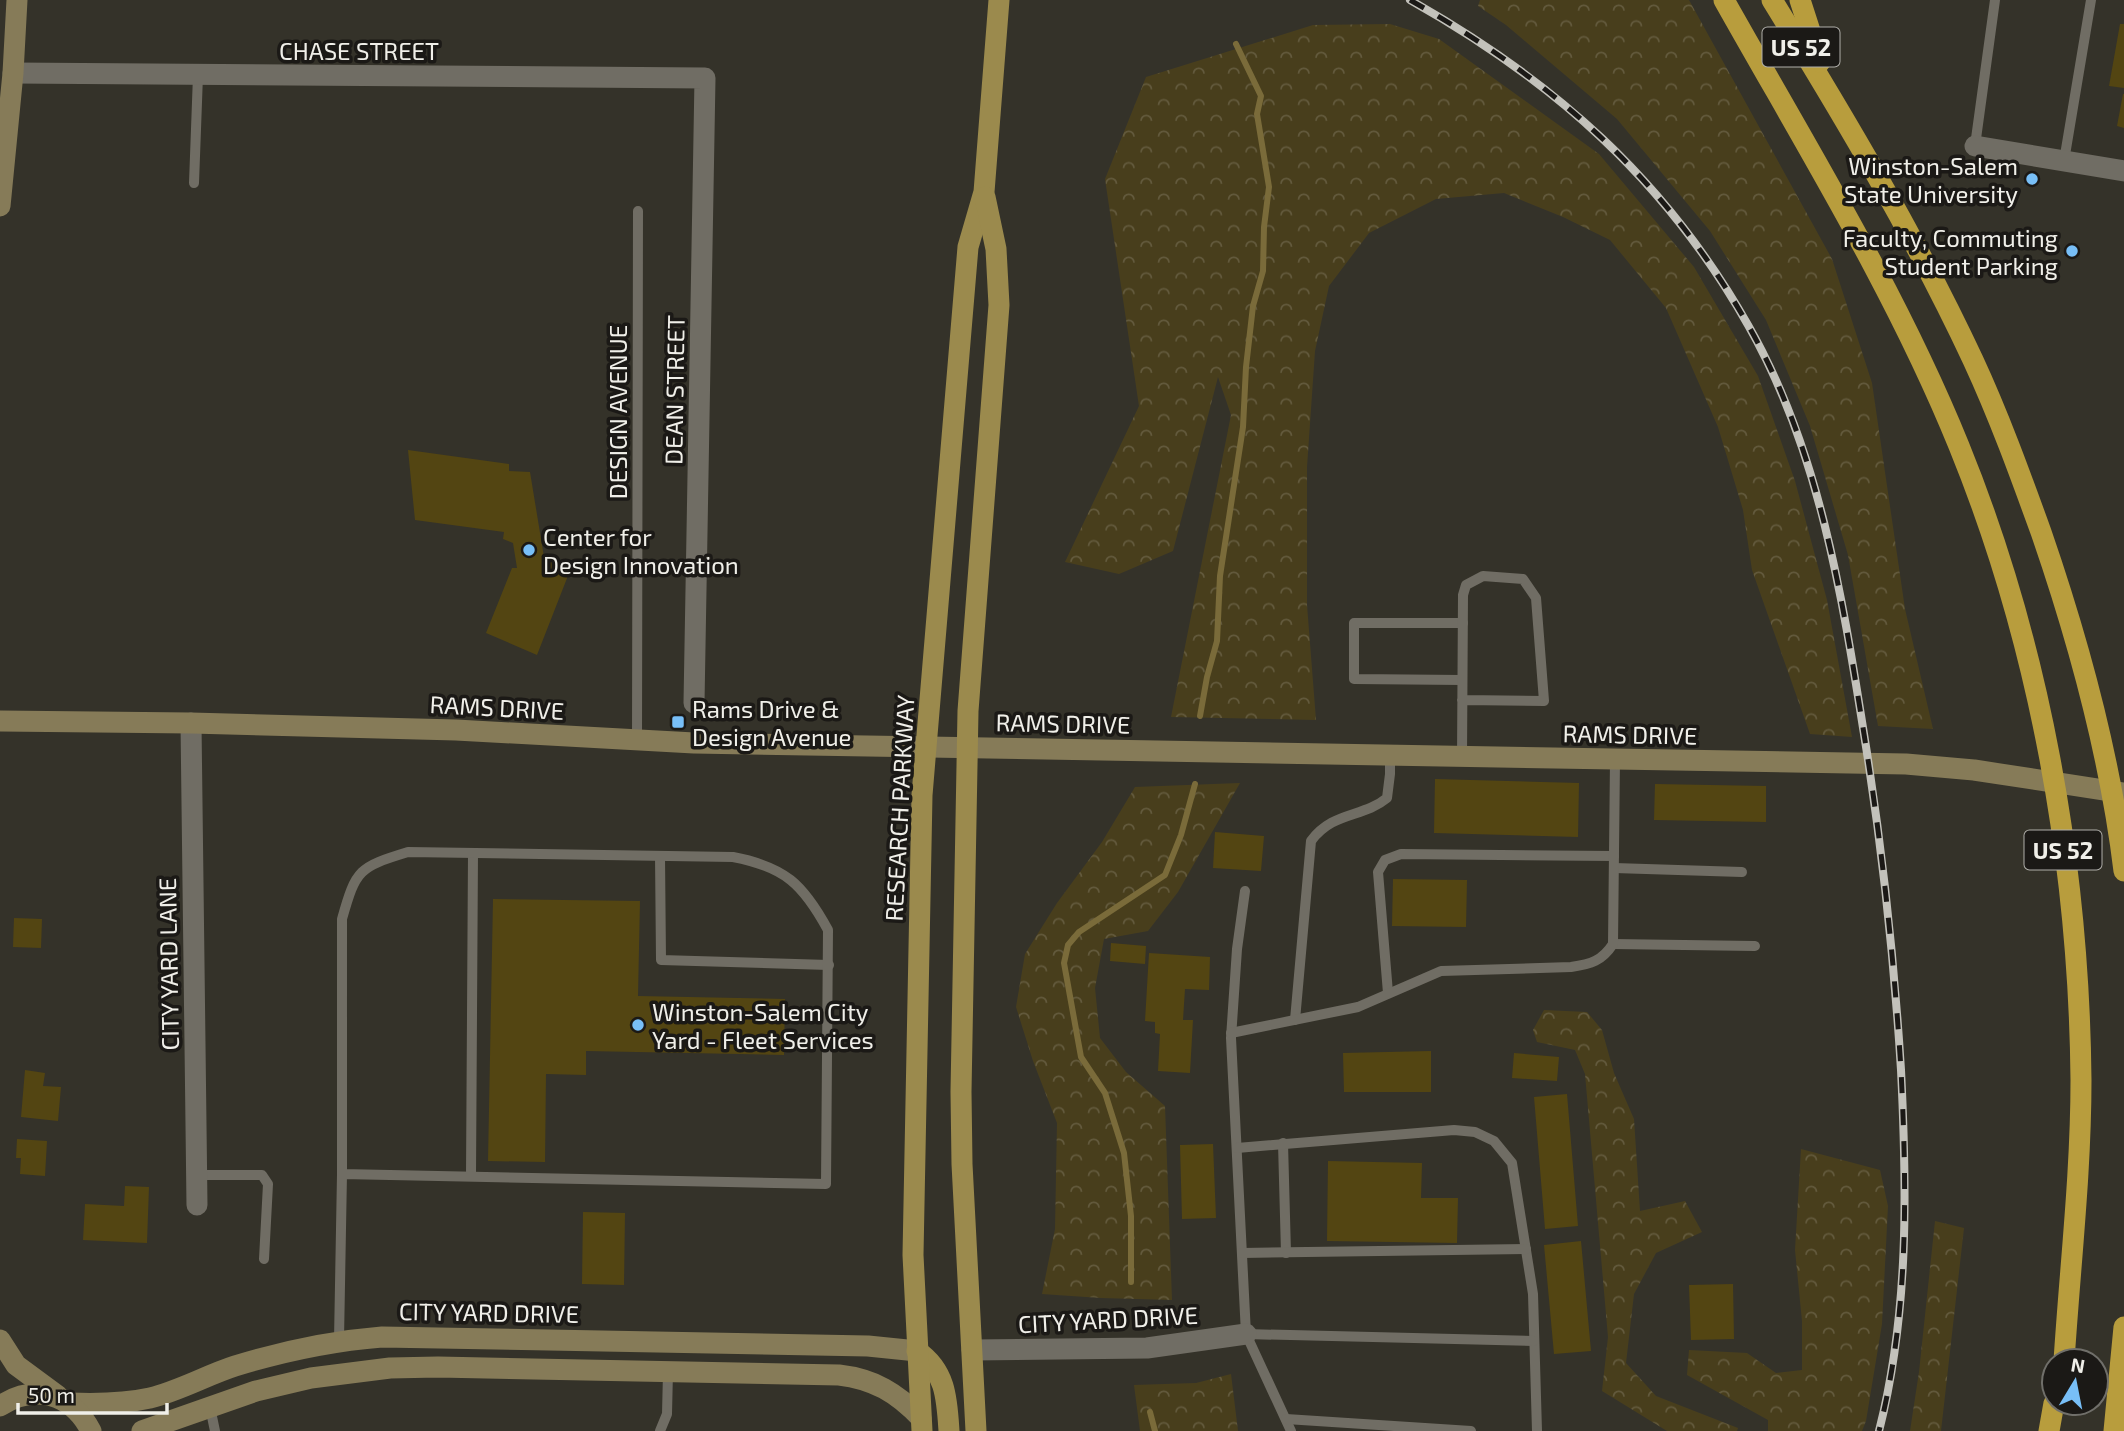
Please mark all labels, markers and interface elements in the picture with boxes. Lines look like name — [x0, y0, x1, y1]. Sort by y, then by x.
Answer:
road number: US 52 — [1762, 28, 1840, 66]
street label: CHASE STREET — [279, 36, 439, 65]
place label: Winston-Salem State University — [1844, 151, 2018, 208]
marker: Winston-Salem State University — [2024, 171, 2040, 187]
place label: Faculty, Commuting Student Parking — [1843, 223, 2058, 280]
marker: Faculty, Commuting Student Parking — [2064, 243, 2080, 259]
street label: DEAN STREET — [658, 315, 690, 465]
street label: DESIGN AVENUE — [603, 325, 632, 499]
place label: Center for Design Innovation — [543, 522, 739, 579]
marker: Center for Design Innovation — [521, 542, 537, 558]
street label: RAMS DRIVE — [429, 689, 565, 725]
place label: Rams Drive & Design Avenue — [692, 694, 852, 751]
street label: RESEARCH PARKWAY — [879, 694, 919, 922]
street label: RAMS DRIVE — [995, 707, 1131, 739]
marker: Rams Drive & Design Avenue — [670, 714, 686, 730]
street label: RAMS DRIVE — [1562, 718, 1698, 750]
road number: US 52 — [2024, 830, 2102, 870]
street label: CITY YARD LANE — [152, 877, 184, 1051]
place label: Winston-Salem City Yard - Fleet Services — [652, 997, 874, 1054]
marker: Winston-Salem City Yard - Fleet Services — [630, 1017, 646, 1033]
street label: CITY YARD DRIVE — [399, 1296, 579, 1328]
street label: CITY YARD DRIVE — [1017, 1300, 1199, 1338]
north arrow — [2040, 1347, 2110, 1417]
text: N — [2069, 1352, 2087, 1377]
scale bar — [18, 1372, 166, 1416]
text: 50 m — [28, 1382, 75, 1407]

